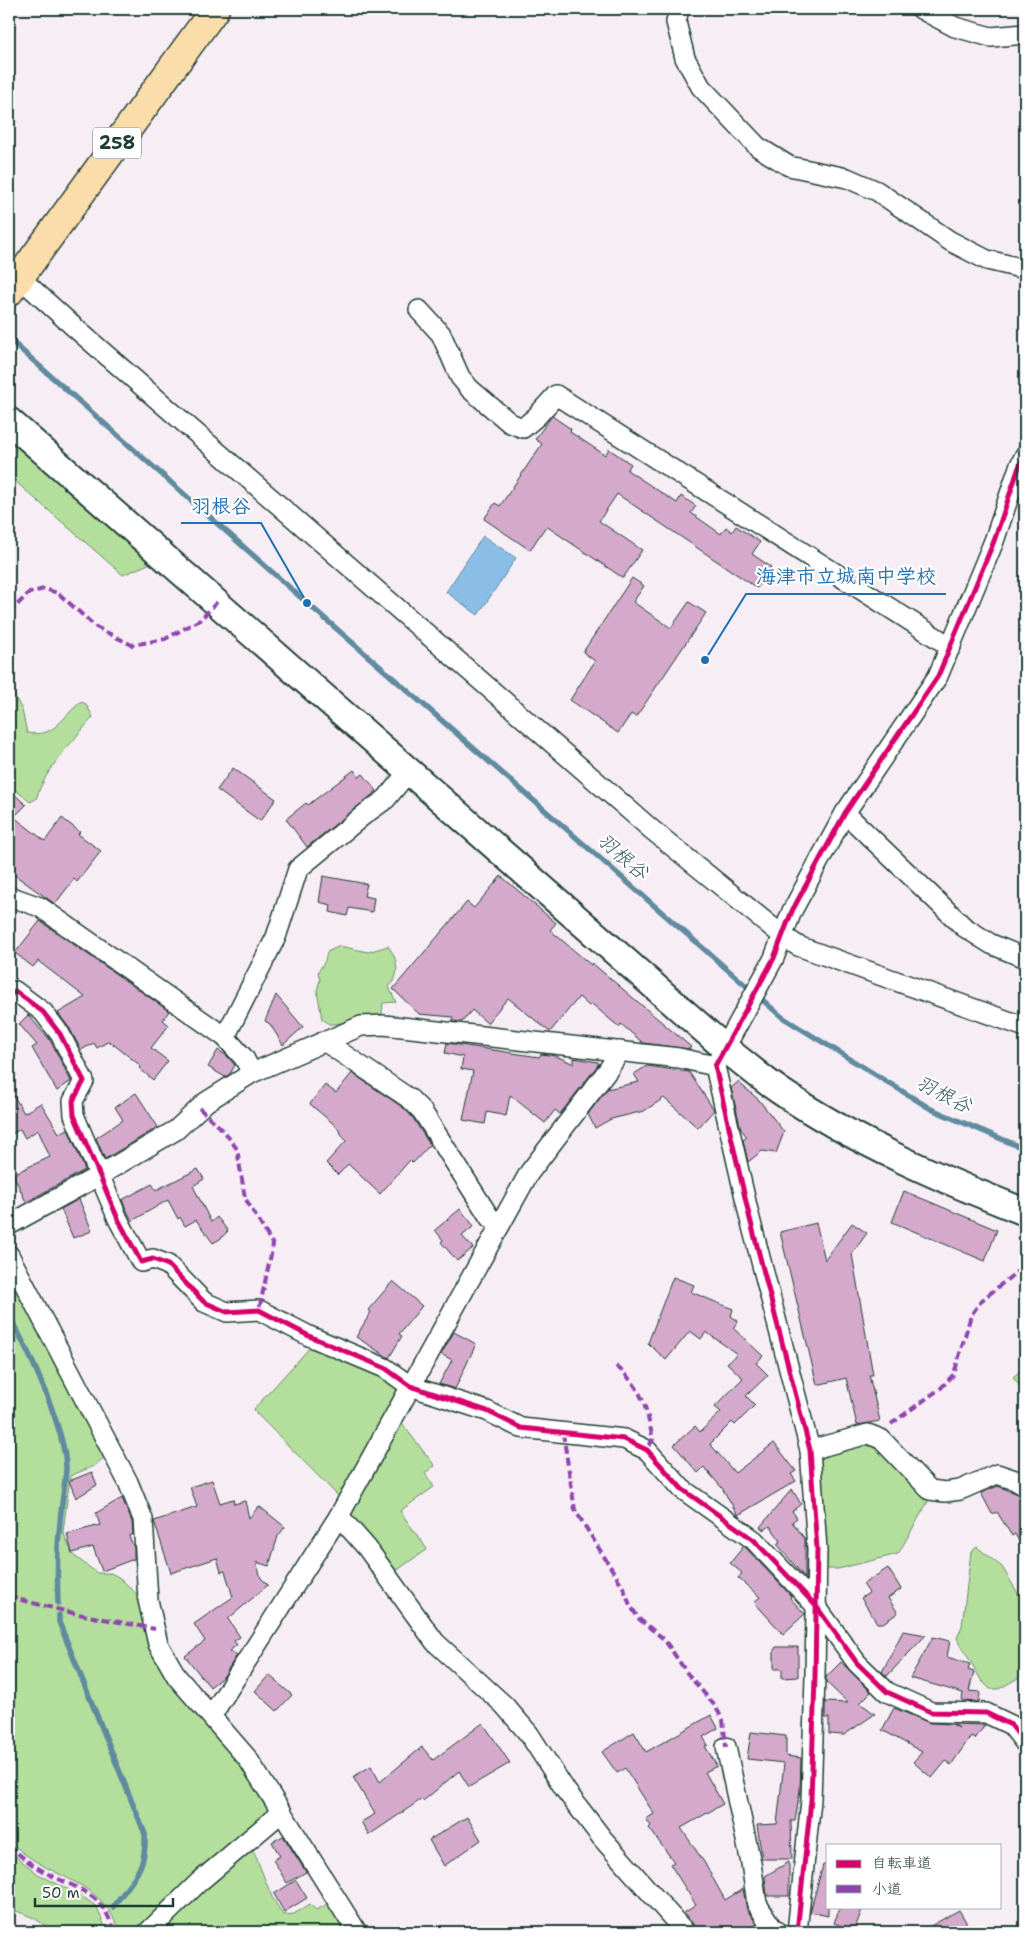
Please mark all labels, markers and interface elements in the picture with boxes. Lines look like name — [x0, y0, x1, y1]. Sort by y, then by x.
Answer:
road number: 258 — [93, 128, 141, 158]
callout: 羽根谷 — [181, 488, 261, 523]
text: 羽根谷 — [191, 493, 251, 519]
callout: 海津市立城南中学校 — [746, 559, 946, 594]
text: 海津市立城南中学校 — [756, 563, 936, 589]
water label: 羽根谷 — [592, 827, 655, 886]
water label: 羽根谷 — [911, 1069, 978, 1120]
legend — [826, 1844, 1002, 1908]
text: 自転車道 — [872, 1853, 932, 1873]
scale bar — [35, 1876, 172, 1908]
text: 小道 — [872, 1879, 902, 1899]
text: 50 m — [42, 1883, 80, 1903]

